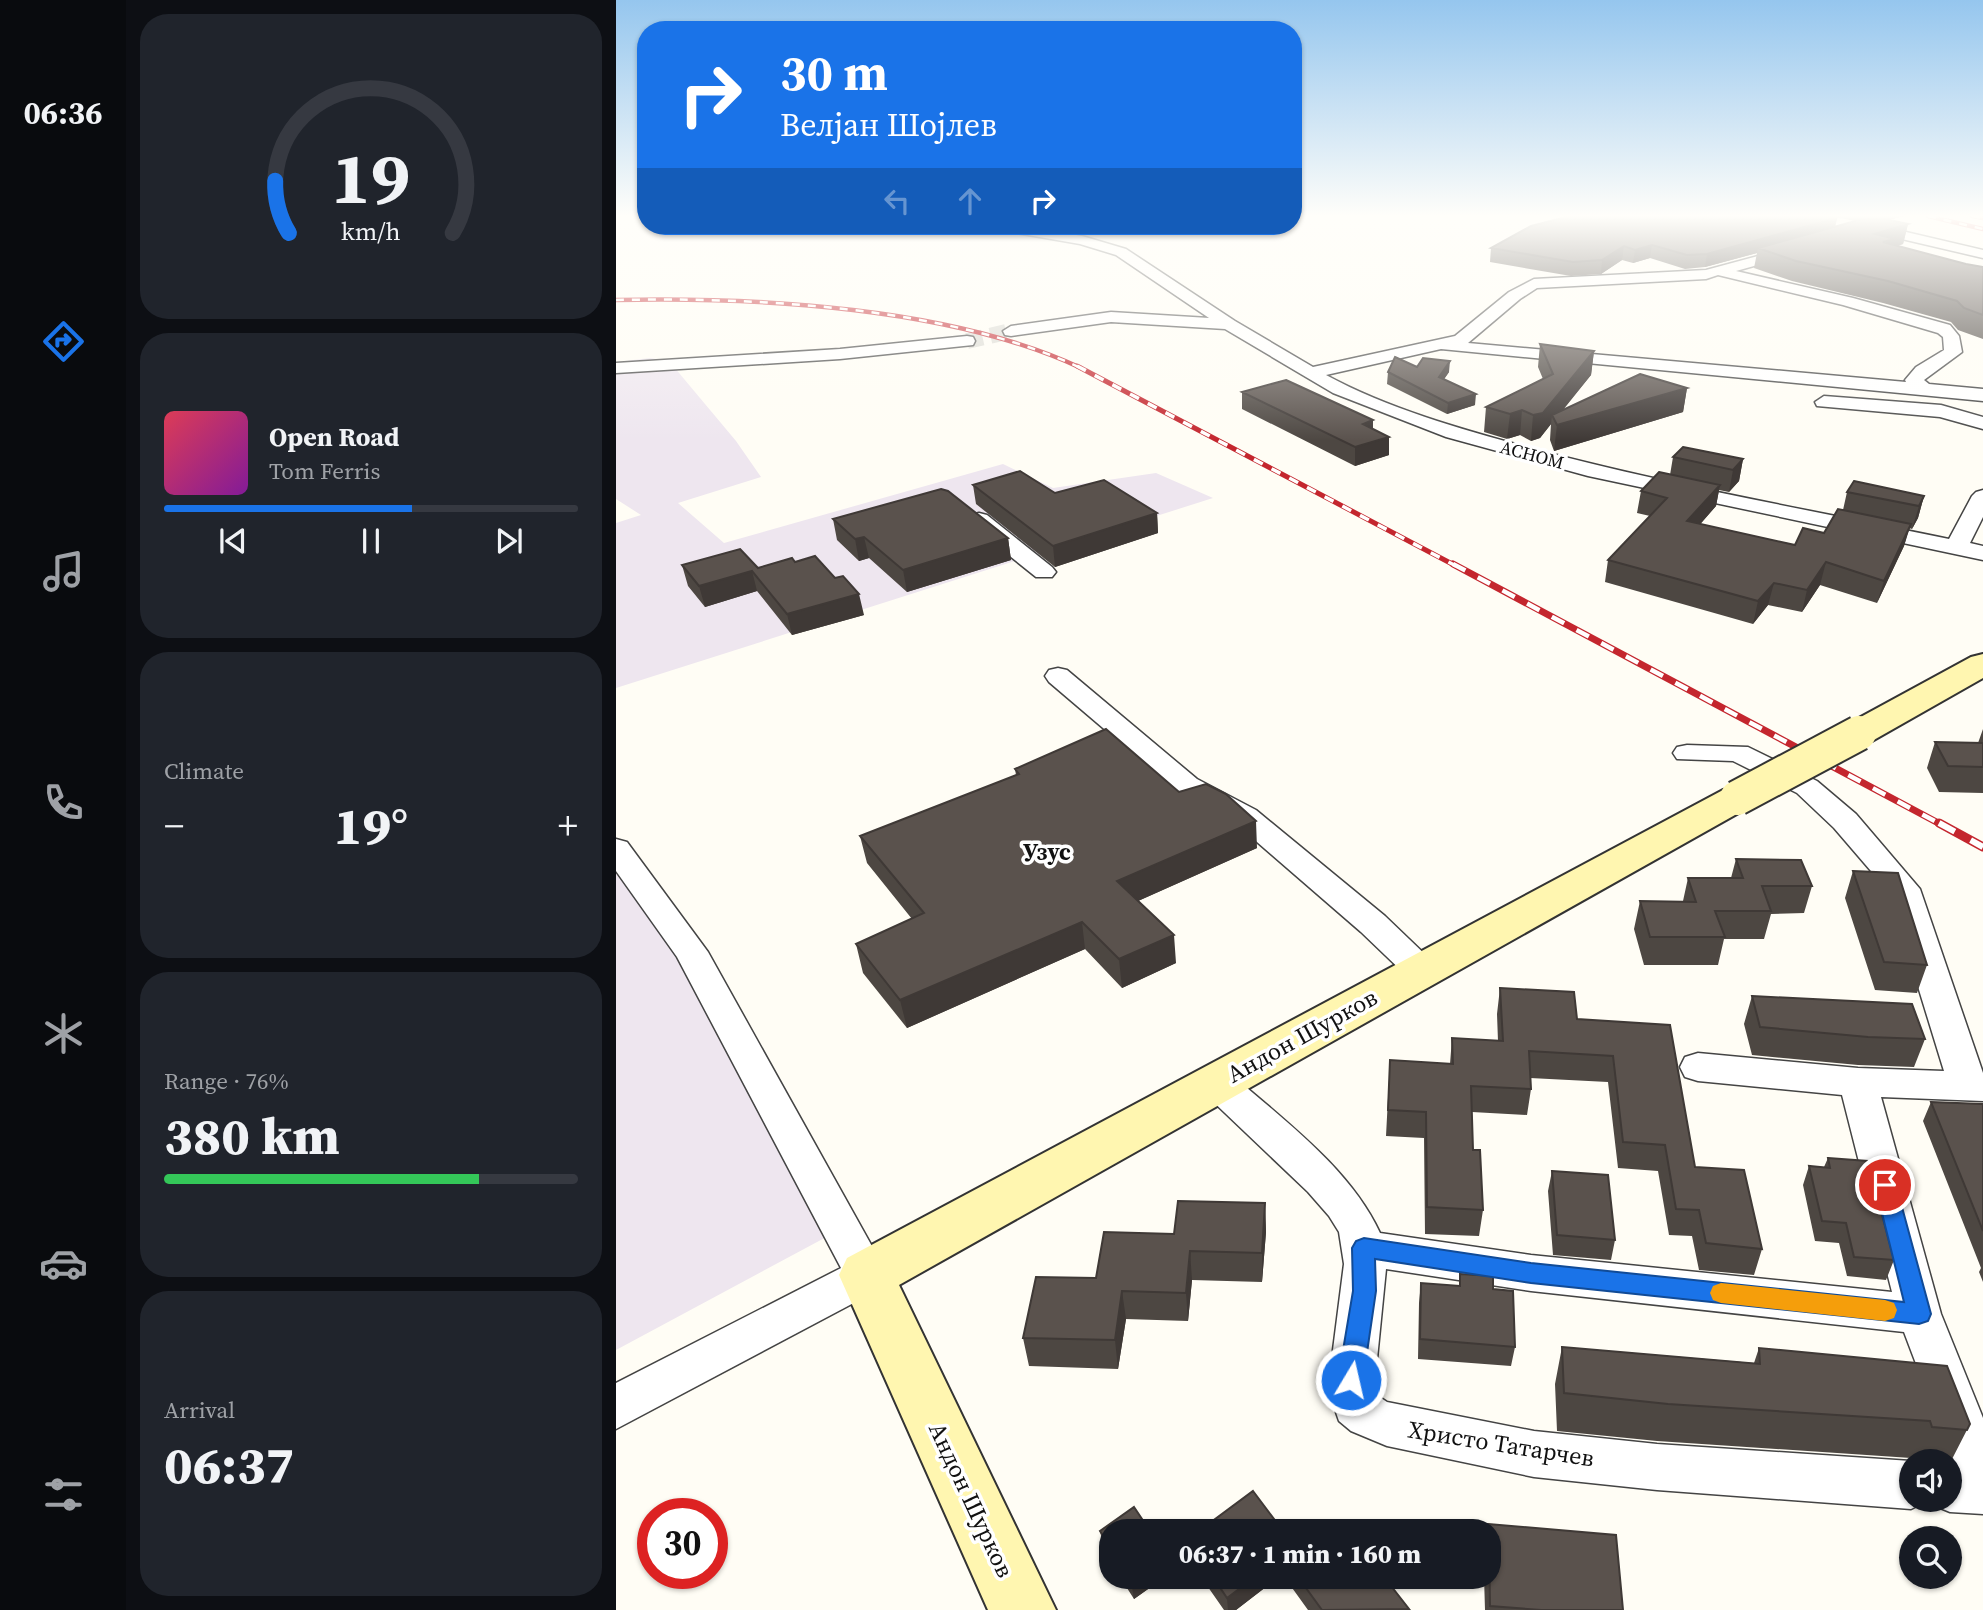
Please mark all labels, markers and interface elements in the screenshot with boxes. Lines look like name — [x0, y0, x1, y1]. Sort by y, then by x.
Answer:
text: 30 m — [780, 39, 888, 106]
icon: right — [665, 49, 756, 140]
text: 06:36 — [24, 91, 102, 135]
text: Велјан Шојлев — [780, 103, 997, 147]
text: 19 — [332, 128, 410, 227]
icon: left — [878, 182, 916, 220]
icon: ahead — [951, 182, 989, 220]
icon: right — [1024, 182, 1062, 220]
text: km/h — [341, 213, 401, 247]
icon: directions — [39, 317, 88, 366]
text: Open Road — [269, 419, 400, 455]
street label: АСНОМ — [1498, 434, 1567, 475]
text: Tom Ferris — [269, 455, 380, 487]
icon: previous — [214, 522, 252, 560]
icon: pause — [352, 522, 390, 560]
icon: next — [490, 522, 528, 560]
icon: music — [39, 547, 88, 596]
text: Climate — [164, 755, 244, 787]
icon: phone — [39, 778, 88, 827]
text: 19° — [334, 790, 408, 861]
text: − — [164, 800, 184, 852]
text: + — [558, 800, 578, 852]
district label: Узус — [1023, 836, 1071, 868]
street label: Андон Шурков — [1221, 981, 1383, 1091]
icon: climate — [39, 1009, 88, 1058]
text: Range · 76% — [164, 1065, 289, 1097]
text: 380 km — [164, 1100, 340, 1171]
pin — [1855, 1155, 1915, 1215]
icon: arrive — [1866, 1166, 1904, 1204]
icon: car — [39, 1239, 88, 1288]
position arrow — [1314, 1343, 1388, 1417]
text: Arrival — [164, 1394, 235, 1426]
street label: Христо Татарчев — [1406, 1413, 1596, 1474]
street label: Андон Шурков — [921, 1417, 1022, 1583]
text: 06:37 — [164, 1429, 294, 1500]
map controls — [1899, 1449, 1962, 1589]
button: sound — [1899, 1449, 1962, 1512]
icon: filters — [39, 1470, 88, 1519]
speed limit sign: 30 — [637, 1498, 728, 1589]
button: search — [1899, 1526, 1962, 1589]
text: 06:37 · 1 min · 160 m — [1179, 1536, 1421, 1572]

